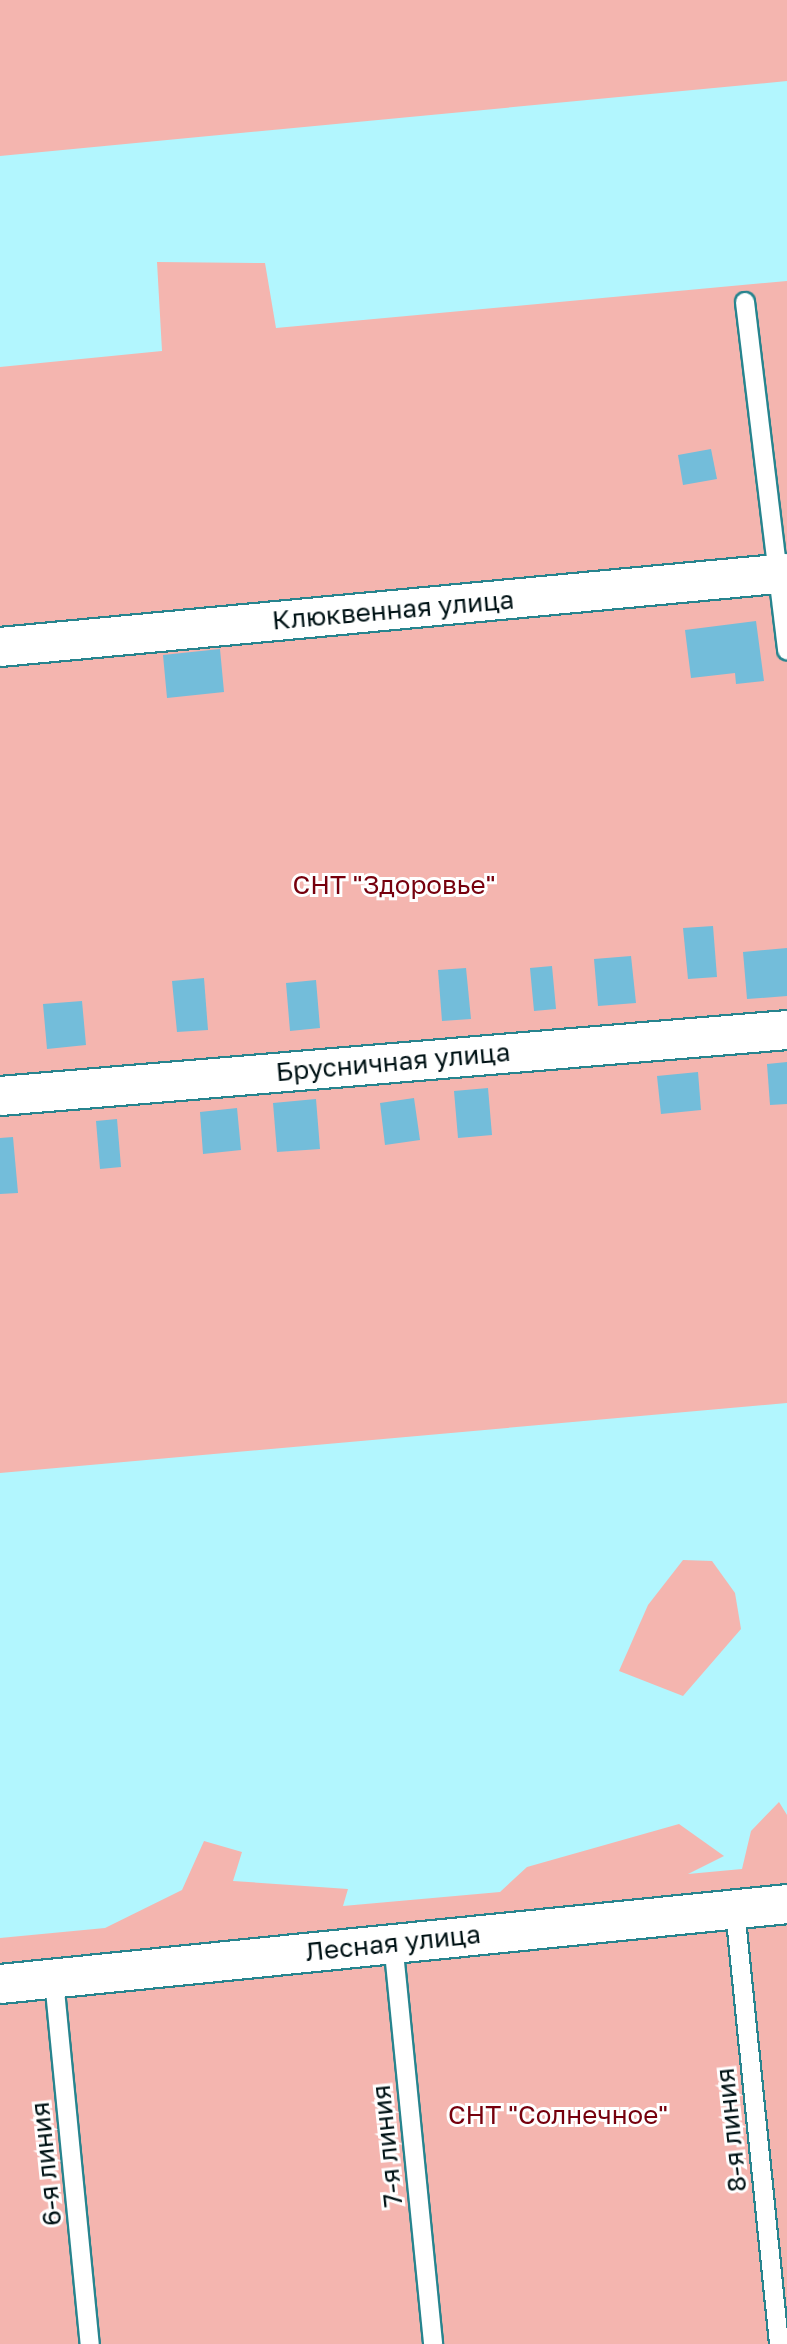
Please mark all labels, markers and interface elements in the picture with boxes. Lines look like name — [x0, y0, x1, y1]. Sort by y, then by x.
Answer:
street label: Клюквенная улица — [271, 584, 515, 636]
park label: СНТ "Здоровье" — [292, 869, 496, 901]
street label: Брусничная улица — [275, 1036, 511, 1088]
street label: Лесная улица — [304, 1918, 482, 1968]
street label: 8-я линия — [709, 2066, 753, 2194]
street label: 7-я линия — [365, 2083, 409, 2209]
park label: СНТ "Солнечное" — [448, 2099, 668, 2131]
street label: 6-я линия — [24, 2100, 68, 2228]

